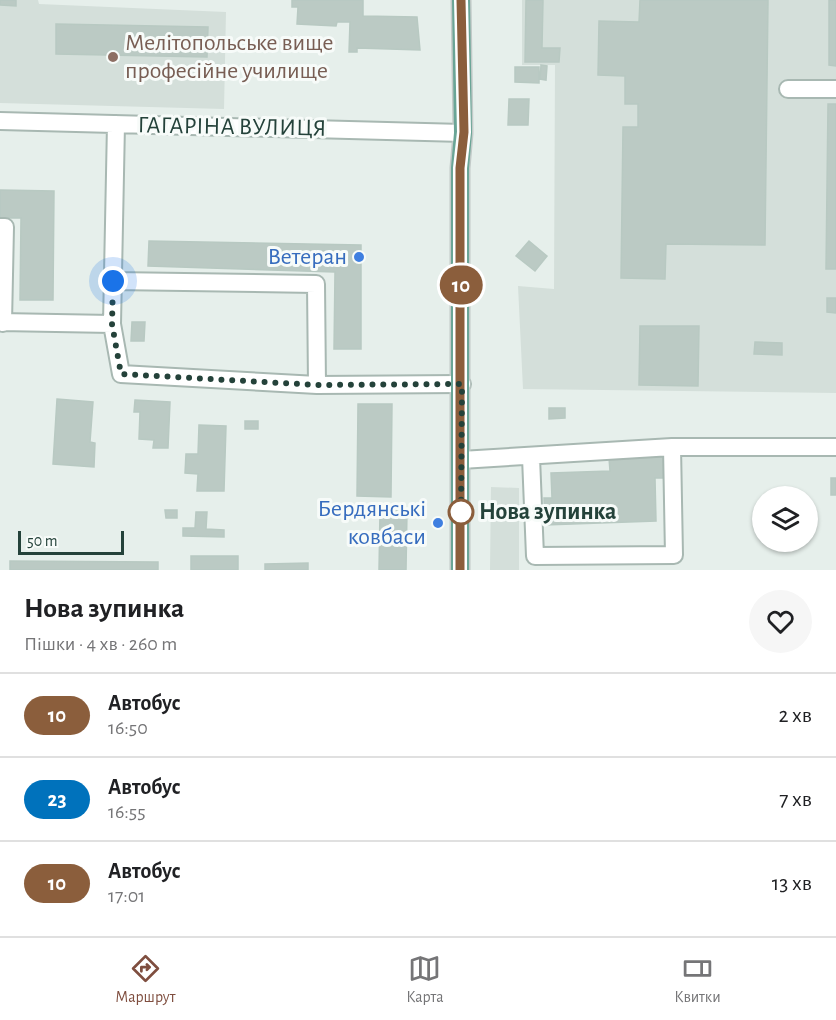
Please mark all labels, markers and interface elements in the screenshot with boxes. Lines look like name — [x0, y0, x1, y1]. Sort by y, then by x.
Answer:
place label: Мелітопольське вище професійне училище — [125, 31, 334, 83]
marker: Мелітопольське вище професійне училище — [106, 50, 120, 64]
street label: ГАГАРІНА ВУЛИЦЯ — [137, 113, 327, 141]
place label: Ветеран — [267, 245, 347, 269]
marker: Ветеран — [352, 250, 366, 264]
your location — [98, 266, 128, 296]
line badge: 10 — [434, 266, 488, 304]
text: 10 — [452, 275, 470, 296]
map controls — [752, 486, 818, 552]
button: layers — [752, 486, 818, 552]
place label: Бердянські ковбаси — [317, 497, 426, 549]
marker: Нова зупинка — [448, 499, 474, 525]
place label: Нова зупинка — [479, 500, 616, 524]
marker: Бердянські ковбаси — [431, 516, 445, 530]
scale bar — [18, 528, 124, 556]
text: 50 m — [27, 533, 58, 549]
button: heart — [749, 590, 812, 653]
text: Нова зупинка — [24, 595, 184, 623]
text: Пішки · 4 хв · 260 m — [24, 634, 177, 654]
text: Автобус — [108, 692, 181, 714]
text: 2 хв — [778, 704, 812, 726]
text: 10 — [48, 705, 66, 726]
text: 16:50 — [108, 718, 148, 738]
text: Автобус — [108, 776, 181, 798]
text: 7 хв — [779, 788, 812, 810]
text: 23 — [48, 789, 66, 810]
text: 16:55 — [108, 802, 146, 822]
text: Автобус — [108, 860, 181, 882]
text: 13 хв — [772, 872, 812, 894]
text: 10 — [48, 873, 66, 894]
text: 17:01 — [108, 886, 145, 906]
tab: Маршрут — [115, 952, 175, 1007]
tab: Карта — [406, 952, 444, 1007]
tab: Квитки — [674, 952, 721, 1007]

